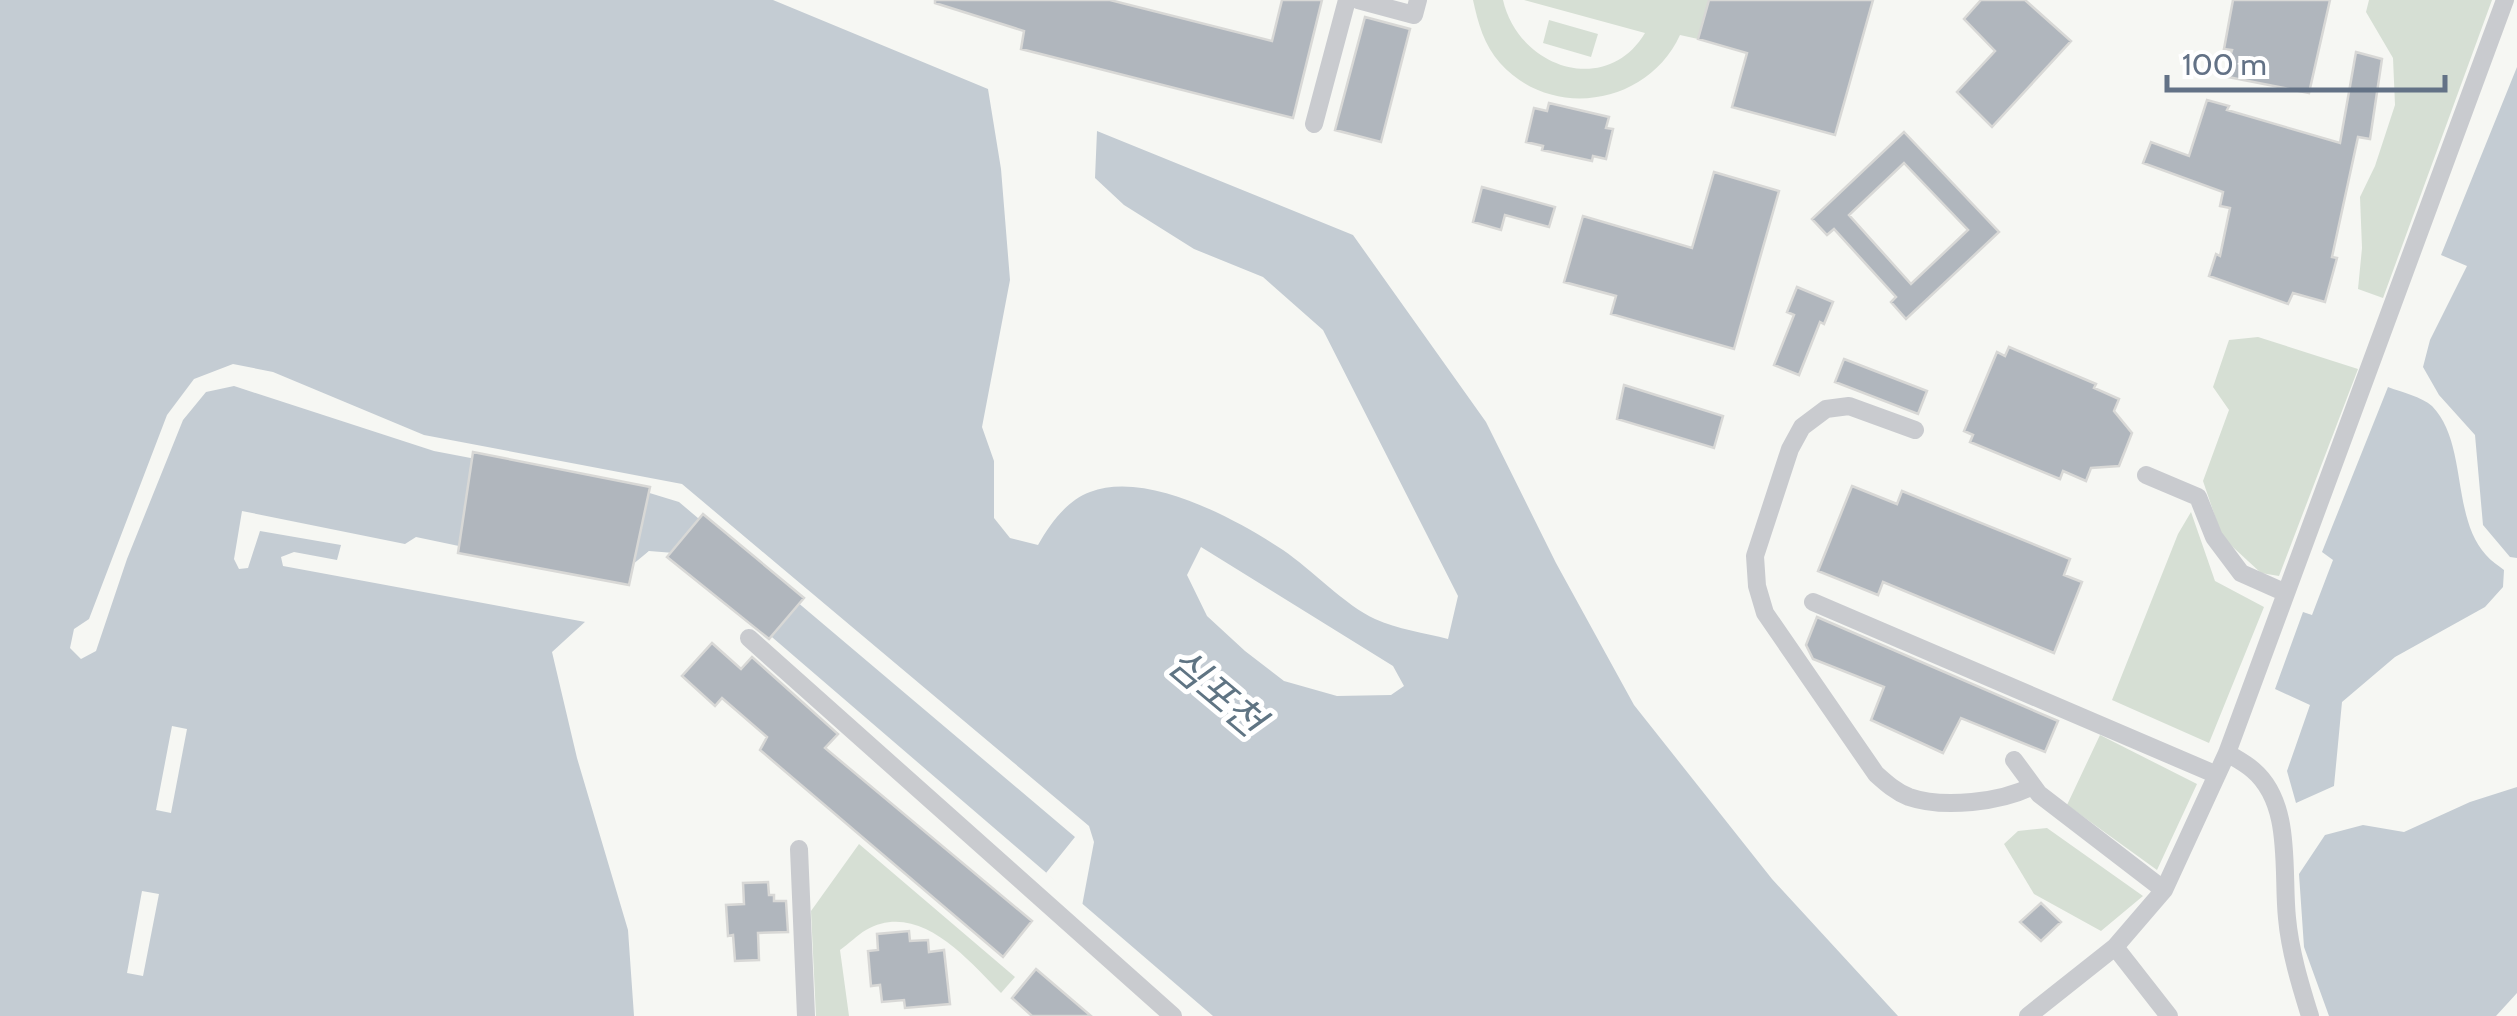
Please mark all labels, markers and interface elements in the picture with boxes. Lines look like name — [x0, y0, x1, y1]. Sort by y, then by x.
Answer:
scale bar — [2167, 30, 2444, 92]
text: 100 m — [2182, 46, 2267, 83]
water label: 심포천 — [1158, 637, 1278, 749]

